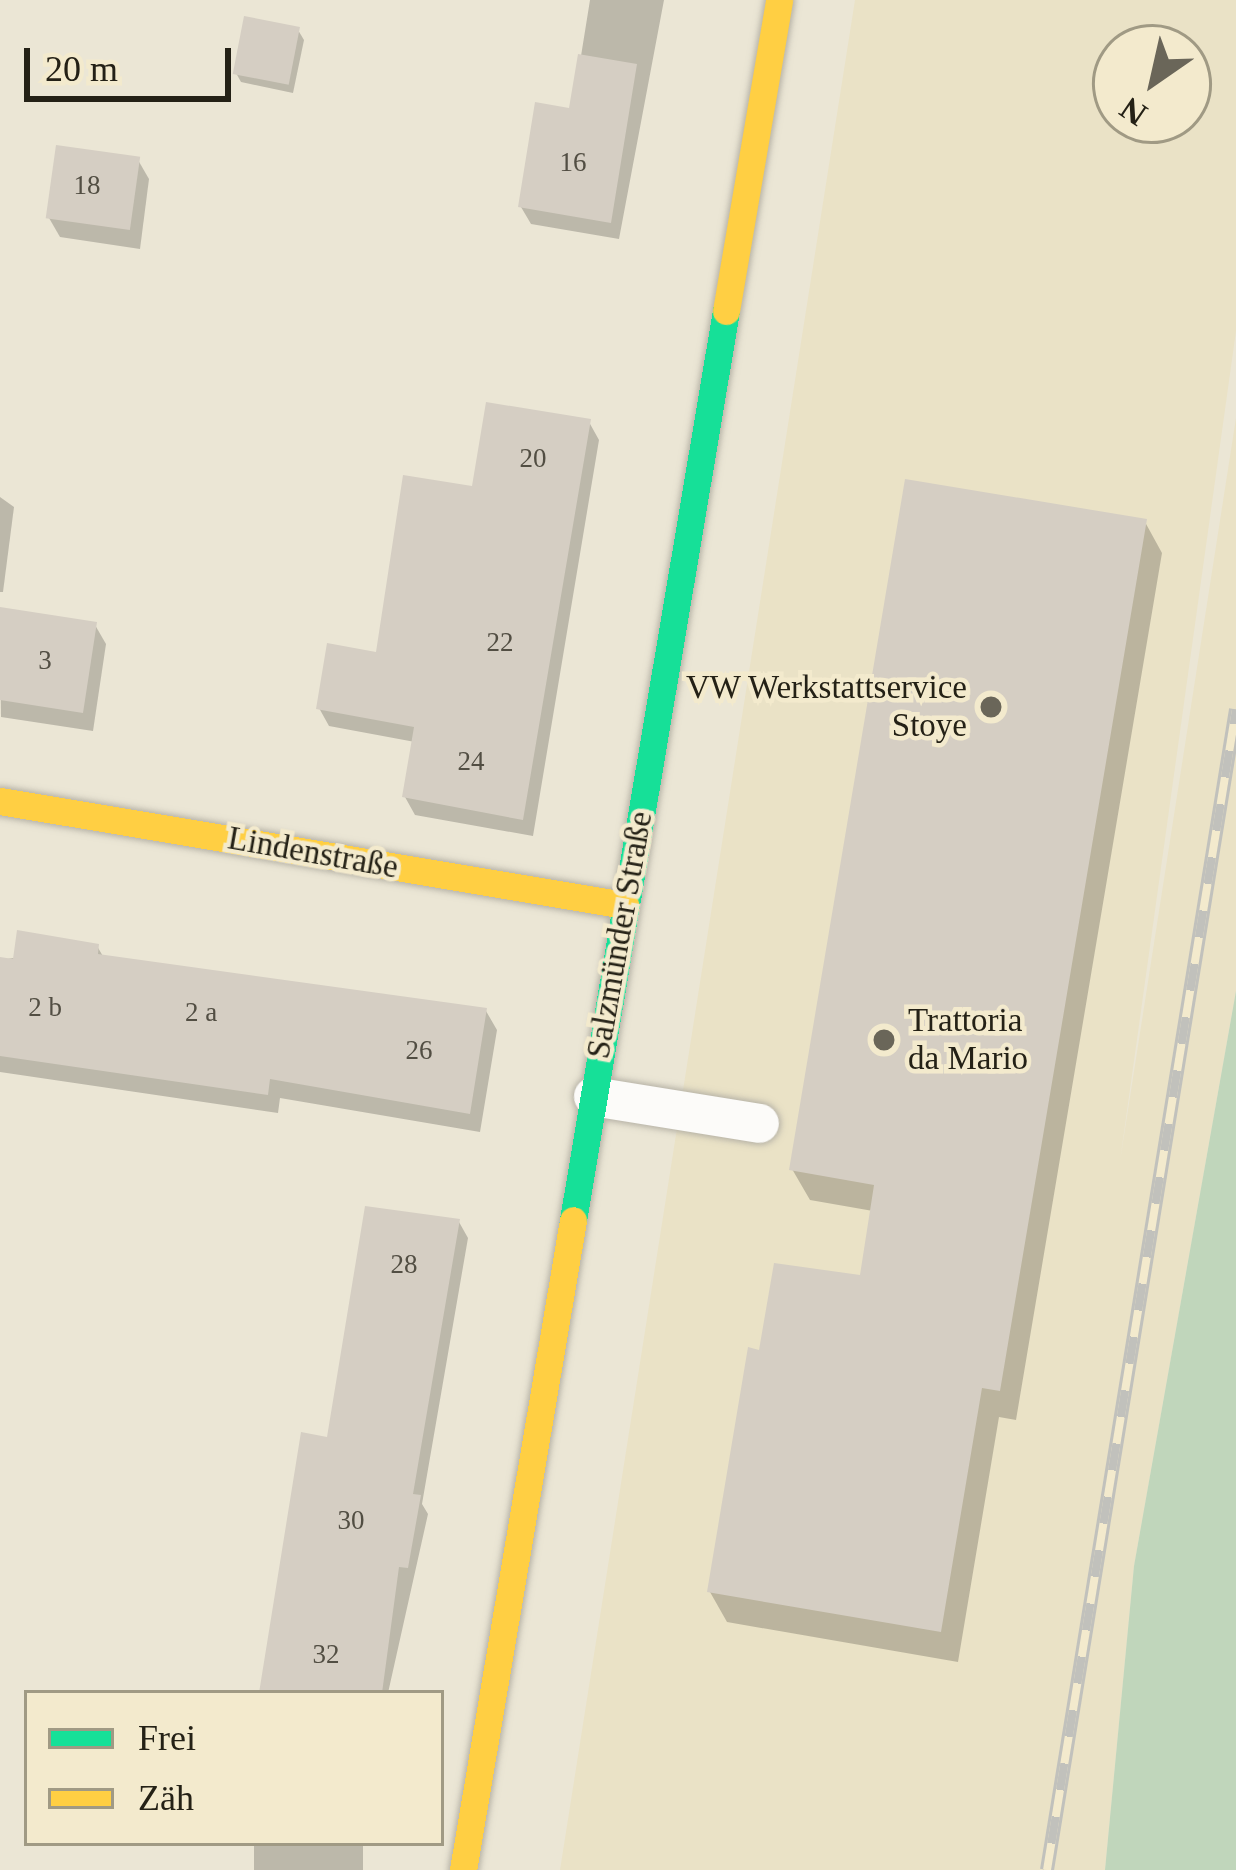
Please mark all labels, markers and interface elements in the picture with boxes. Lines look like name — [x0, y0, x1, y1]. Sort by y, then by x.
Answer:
scale bar — [30, 24, 237, 98]
north arrow — [1092, 24, 1212, 144]
text: 20 m — [45, 49, 118, 89]
text: N — [1114, 90, 1153, 133]
house number: 16 — [560, 147, 586, 179]
house number: 18 — [74, 170, 100, 202]
house number: 20 — [520, 443, 546, 475]
house number: 22 — [486, 627, 514, 659]
house number: 3 — [38, 645, 52, 677]
place label: VW Werkstattservice Stoye — [685, 668, 967, 746]
marker: VW Werkstattservice Stoye — [978, 694, 1004, 720]
house number: 24 — [458, 746, 484, 778]
street label: Salzmünder Straße — [579, 808, 661, 1062]
street label: Lindenstraße — [225, 819, 401, 887]
house number: 2 b — [28, 992, 62, 1024]
house number: 2 a — [185, 997, 217, 1029]
place label: Trattoria da Mario — [908, 1001, 1028, 1079]
marker: Trattoria da Mario — [871, 1027, 897, 1053]
house number: 26 — [406, 1035, 432, 1067]
house number: 28 — [390, 1249, 418, 1281]
house number: 30 — [338, 1505, 364, 1537]
house number: 32 — [312, 1639, 340, 1671]
legend — [24, 1690, 444, 1846]
text: Frei — [138, 1718, 196, 1758]
text: Zäh — [138, 1778, 194, 1818]

